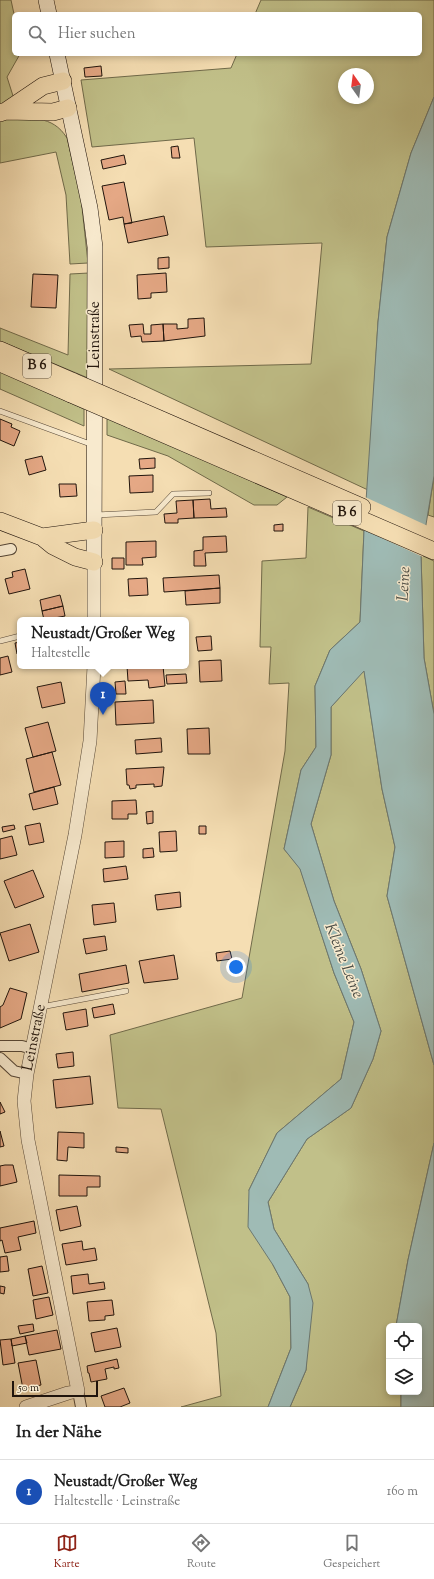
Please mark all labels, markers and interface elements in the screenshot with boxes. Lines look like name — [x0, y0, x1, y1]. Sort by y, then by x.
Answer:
search box — [12, 12, 422, 56]
icon: search — [26, 23, 48, 45]
text: Hier suchen — [58, 24, 136, 45]
north arrow — [338, 68, 374, 104]
street label: Leinstraße — [85, 301, 106, 369]
road number: B 6 — [23, 354, 51, 378]
road number: B 6 — [333, 501, 361, 525]
water label: Leine — [393, 566, 417, 602]
popup — [17, 617, 189, 669]
text: Neustadt/Großer Weg — [31, 624, 175, 645]
text: Haltestelle — [31, 645, 90, 663]
pin: 1 — [90, 682, 116, 715]
water label: Kleine Leine — [318, 920, 368, 1002]
your location — [226, 957, 246, 977]
street label: Leinstraße — [17, 1002, 51, 1073]
map controls — [386, 1323, 422, 1395]
button: locate — [386, 1323, 422, 1359]
button: layers — [386, 1359, 422, 1395]
scale bar — [12, 1379, 98, 1398]
text: 50 m — [18, 1380, 39, 1396]
text: In der Nähe — [16, 1421, 102, 1445]
text: Neustadt/Großer Weg — [54, 1472, 197, 1493]
text: 1 — [27, 1483, 31, 1501]
text: 160 m — [387, 1483, 418, 1501]
text: Haltestelle · Leinstraße — [54, 1493, 180, 1511]
tab: Karte — [54, 1532, 80, 1572]
tab: Route — [187, 1532, 216, 1572]
tab: Gespeichert — [323, 1532, 380, 1572]

